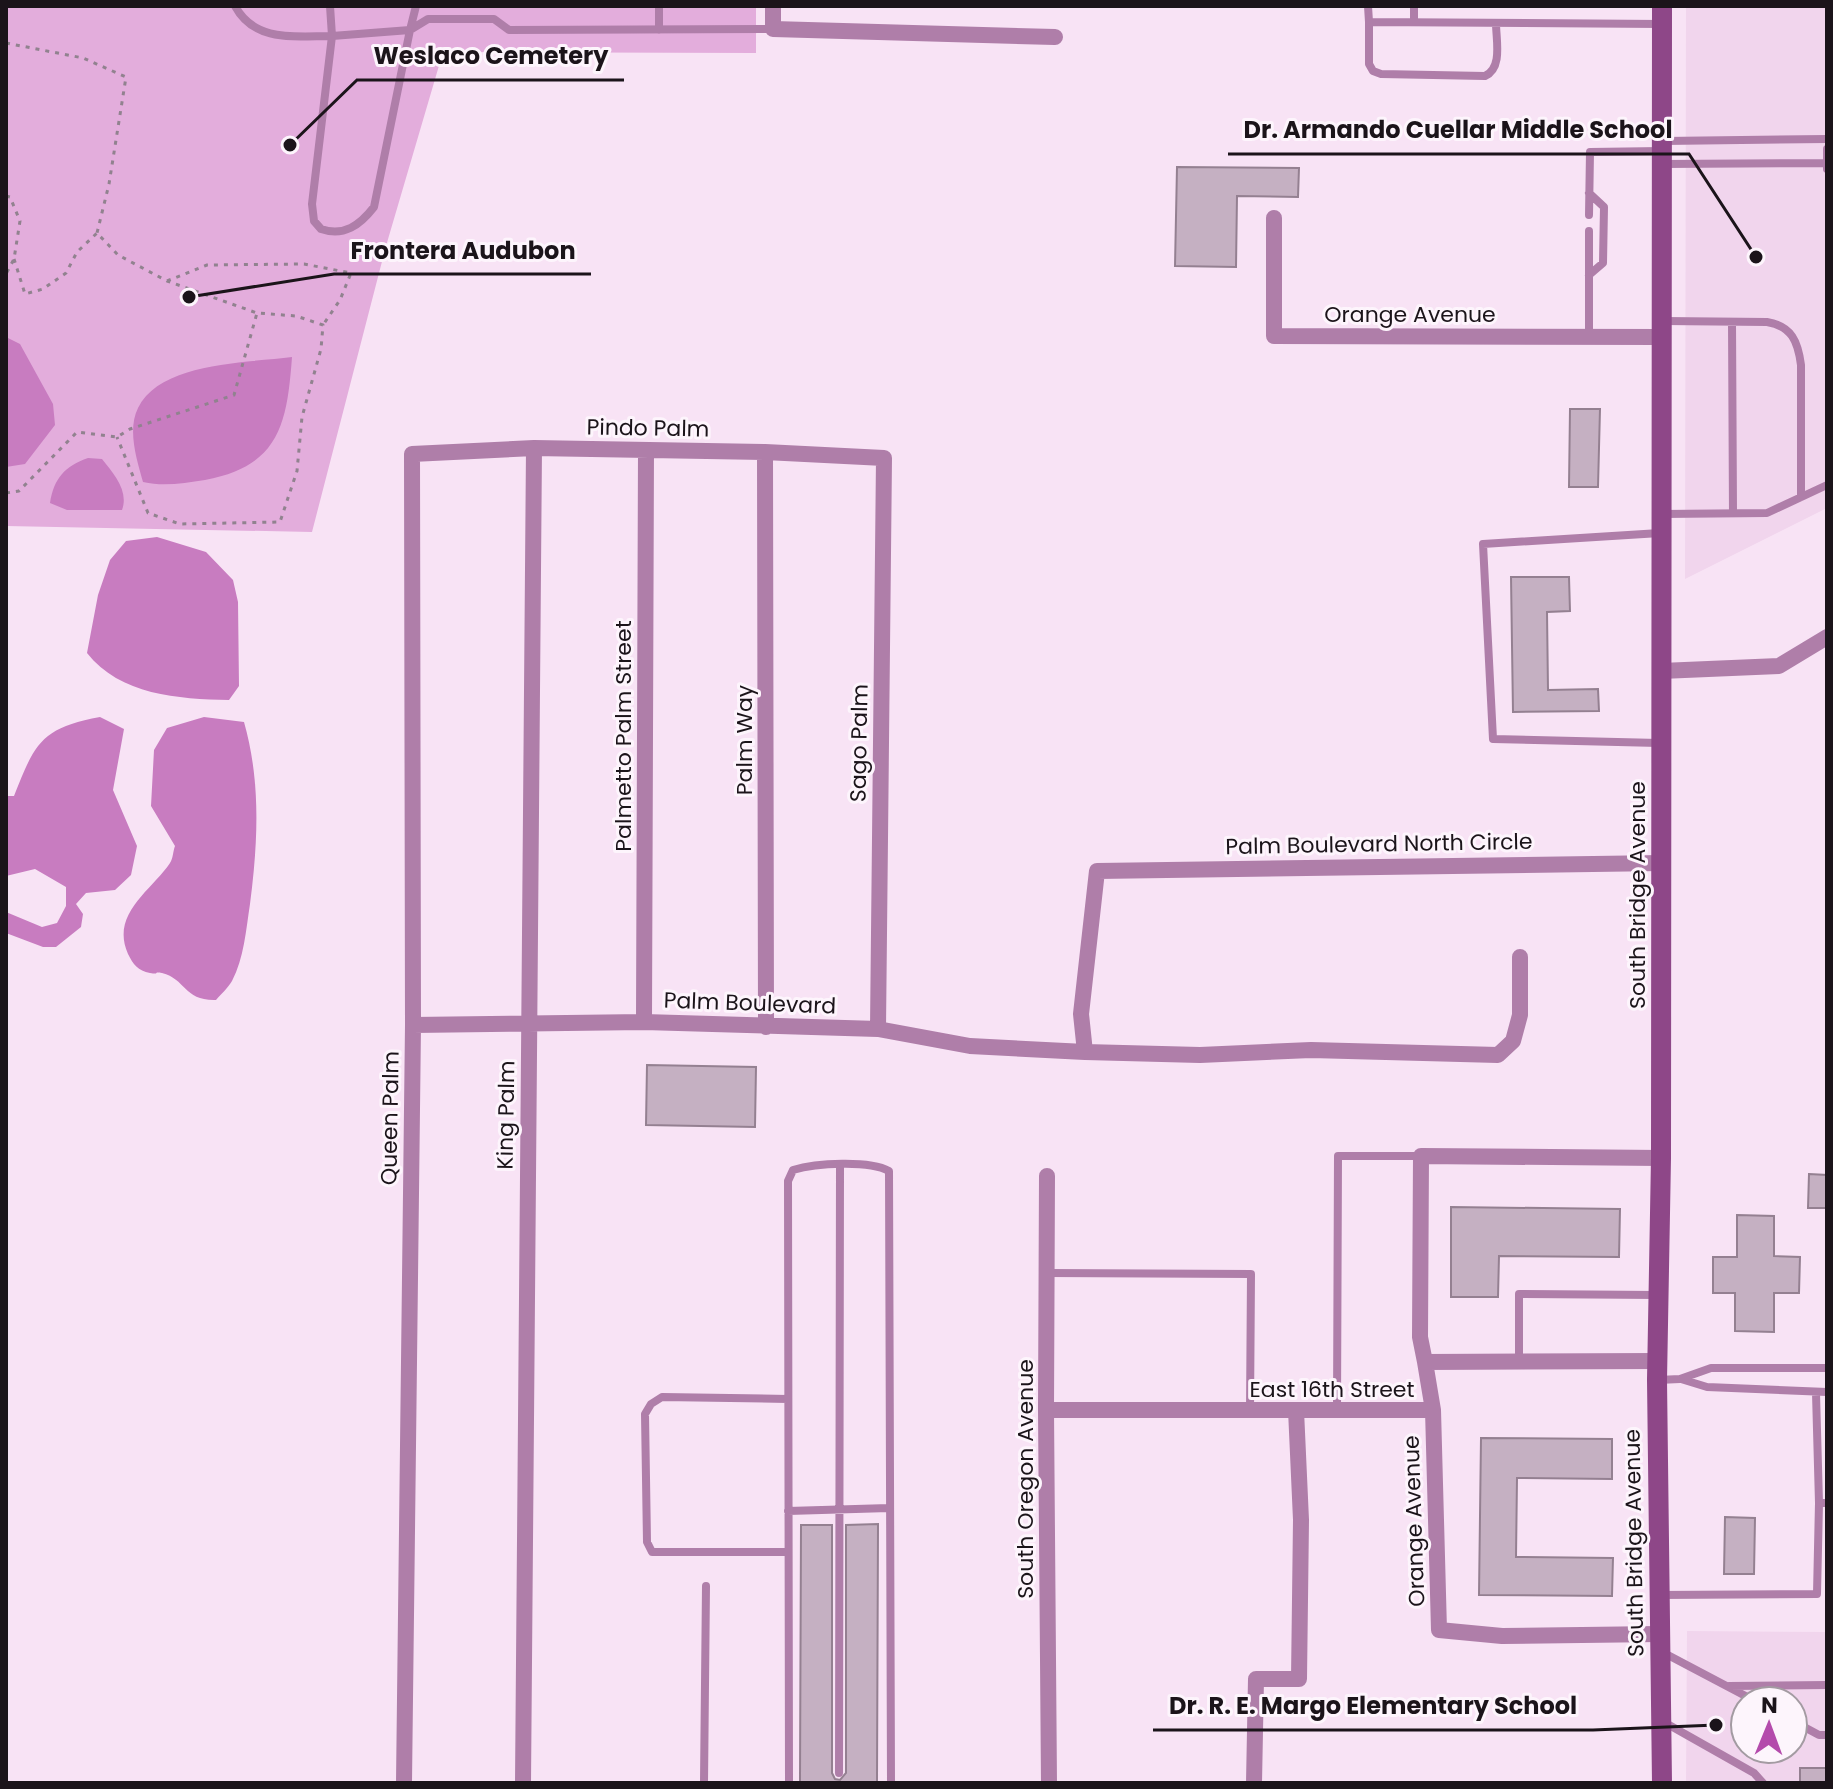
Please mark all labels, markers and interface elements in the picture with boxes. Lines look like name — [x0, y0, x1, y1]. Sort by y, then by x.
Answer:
callout: Weslaco Cemetery — [357, 32, 624, 80]
text: Weslaco Cemetery — [374, 39, 609, 72]
callout: Dr. Armando Cuellar Middle School — [1228, 106, 1689, 154]
text: Dr. Armando Cuellar Middle School — [1244, 113, 1672, 146]
callout: Frontera Audubon — [334, 226, 591, 274]
text: Frontera Audubon — [350, 234, 576, 267]
street label: Orange Avenue — [1324, 299, 1496, 330]
street label: Pindo Palm — [586, 411, 710, 445]
street label: Palmetto Palm Street — [608, 620, 639, 852]
street label: Palm Way — [729, 684, 760, 795]
street label: Sago Palm — [842, 684, 876, 802]
street label: South Bridge Avenue — [1622, 781, 1653, 1009]
street label: Palm Boulevard North Circle — [1225, 826, 1533, 862]
street label: Palm Boulevard — [663, 984, 837, 1022]
street label: Queen Palm — [373, 1051, 407, 1185]
street label: King Palm — [490, 1060, 522, 1170]
street label: South Oregon Avenue — [1010, 1359, 1041, 1599]
street label: East 16th Street — [1250, 1374, 1414, 1405]
street label: South Bridge Avenue — [1617, 1429, 1651, 1657]
street label: Orange Avenue — [1396, 1435, 1432, 1607]
callout: Dr. R. E. Margo Elementary School — [1153, 1682, 1593, 1730]
north arrow — [1729, 1685, 1809, 1765]
text: Dr. R. E. Margo Elementary School — [1169, 1689, 1577, 1722]
text: N — [1761, 1690, 1778, 1721]

